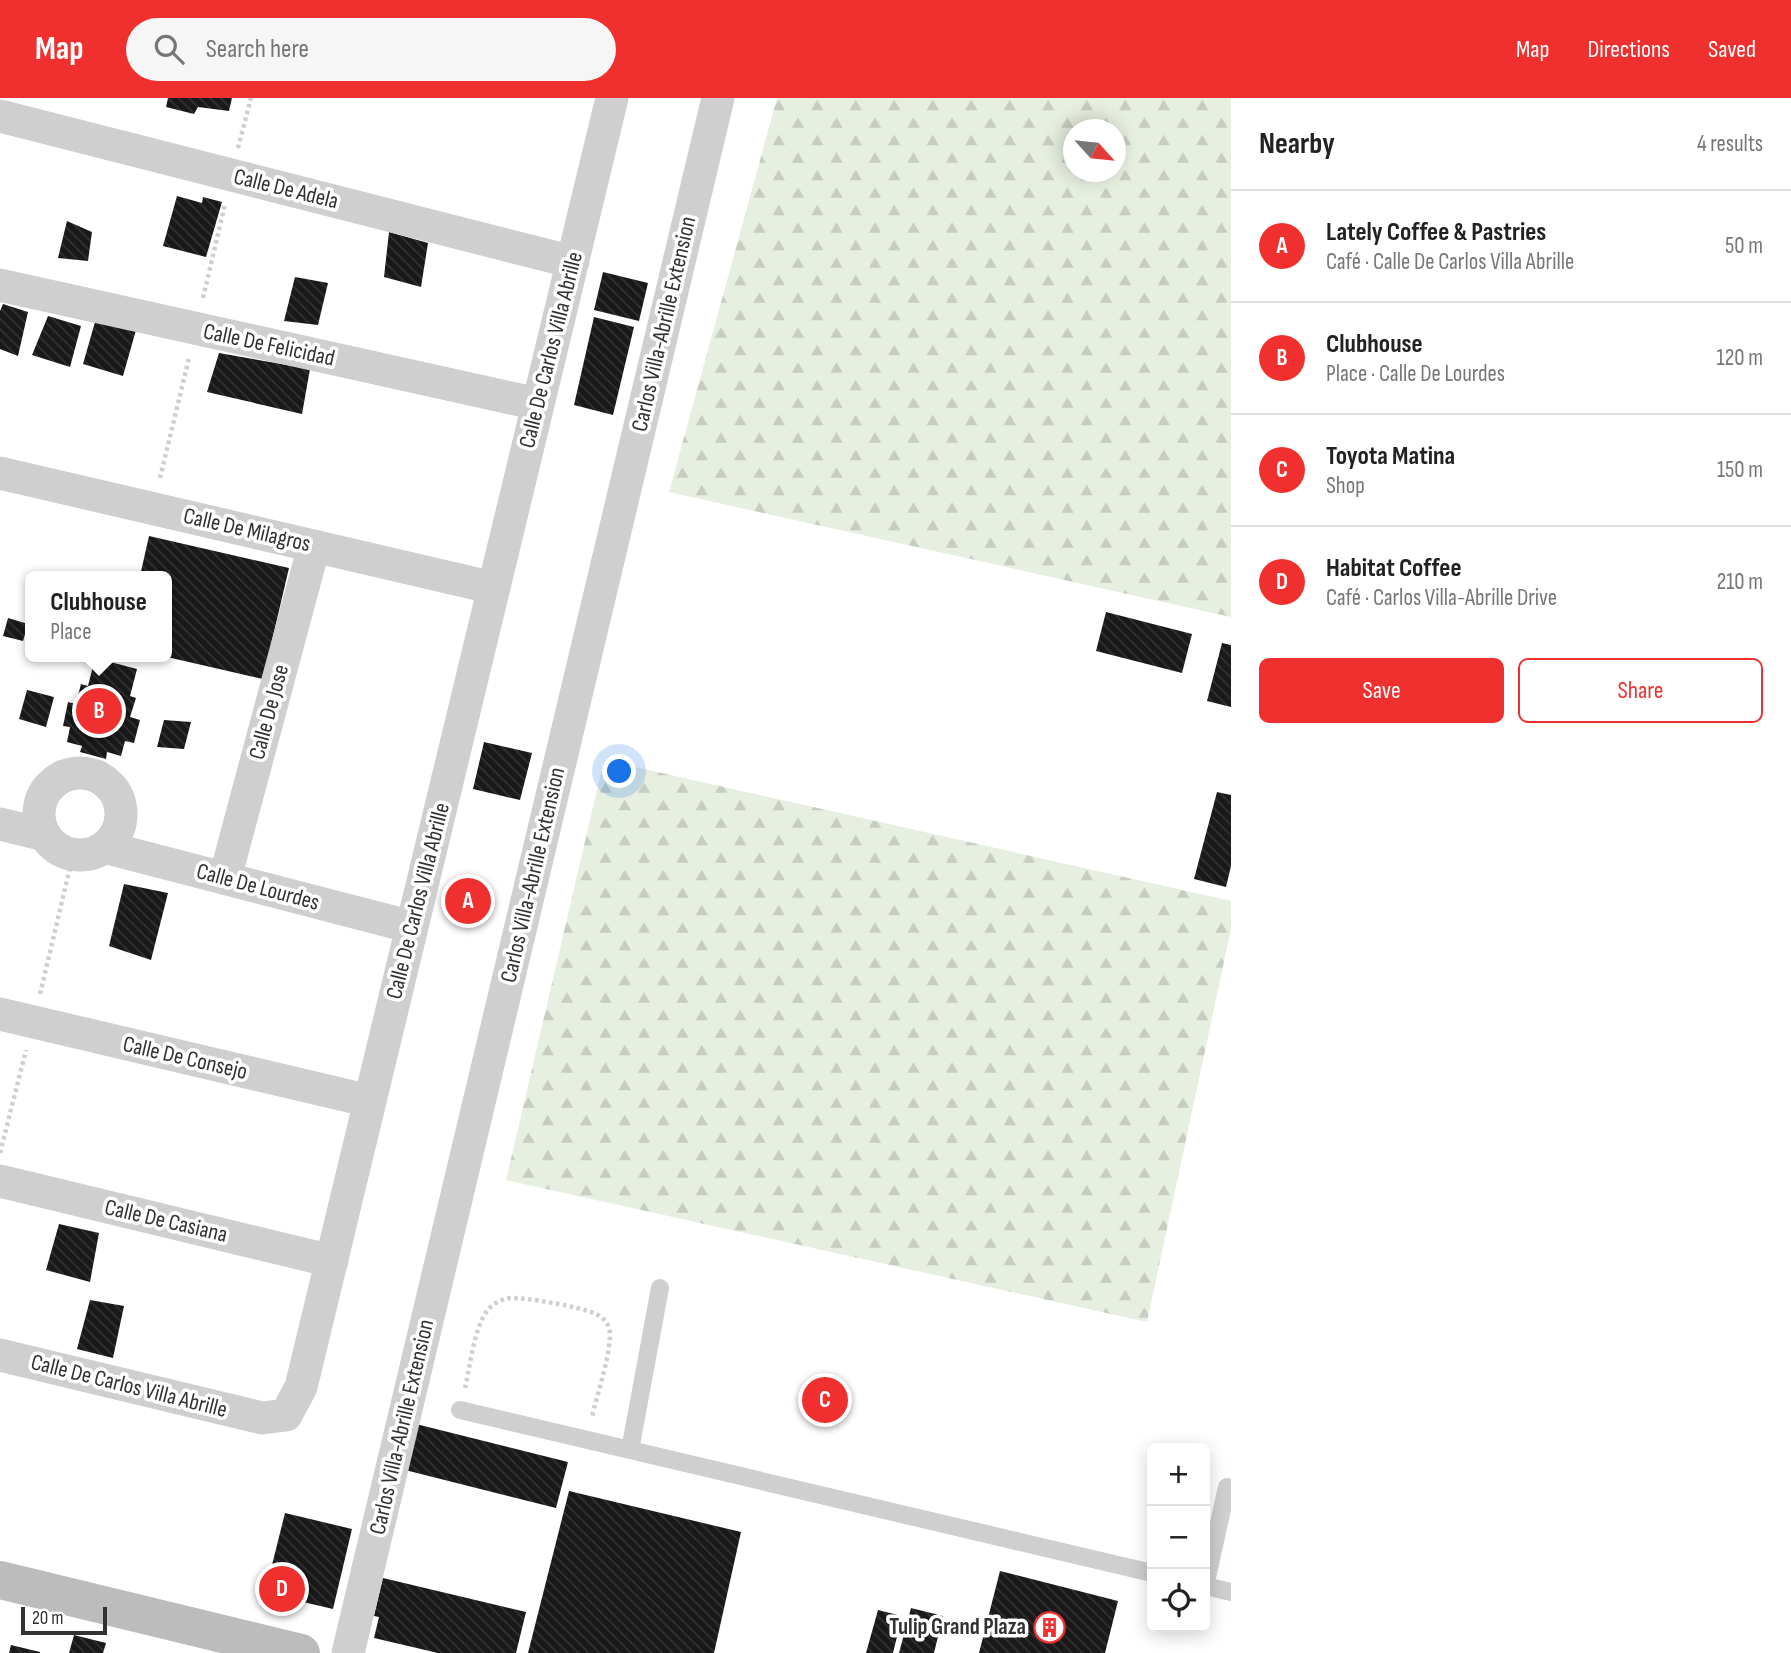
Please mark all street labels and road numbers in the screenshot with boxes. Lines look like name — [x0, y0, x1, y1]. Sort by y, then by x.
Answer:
street label: Calle De Adela — [231, 162, 341, 216]
street label: Carlos Villa-Abrille Extension — [626, 214, 702, 434]
street label: Calle De Carlos Villa Abrille — [513, 249, 589, 451]
street label: Calle De Felicidad — [201, 317, 337, 373]
street label: Calle De Milagros — [181, 502, 313, 558]
street label: Calle De Jose — [243, 661, 295, 763]
street label: Carlos Villa-Abrille Extension — [495, 765, 571, 985]
street label: Calle De Carlos Villa Abrille — [380, 800, 456, 1002]
street label: Calle De Lourdes — [194, 857, 322, 917]
street label: Calle De Consejo — [120, 1030, 250, 1086]
street label: Calle De Casiana — [102, 1193, 230, 1249]
street label: Carlos Villa-Abrille Extension — [364, 1317, 440, 1537]
street label: Calle De Carlos Villa Abrille — [28, 1348, 230, 1424]

